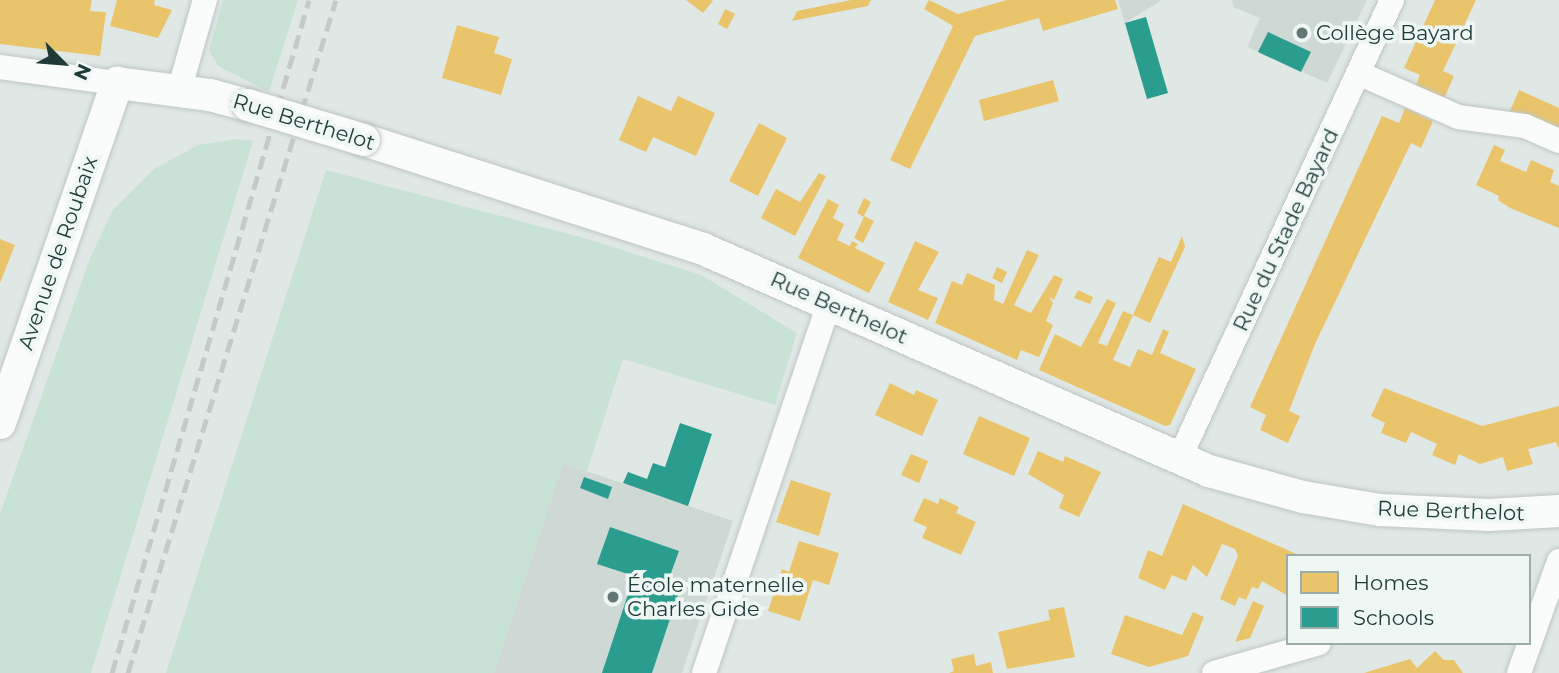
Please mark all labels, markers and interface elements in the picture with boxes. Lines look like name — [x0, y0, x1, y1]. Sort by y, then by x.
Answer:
place label: Collège Bayard — [1316, 20, 1474, 46]
marker: Collège Bayard — [1294, 25, 1310, 41]
north arrow — [28, 28, 98, 98]
text: N — [69, 60, 96, 84]
street label: Rue Berthelot — [230, 88, 378, 156]
street label: Rue du Stade Bayard — [1228, 125, 1344, 335]
street label: Avenue de Roubaix — [13, 153, 103, 353]
street label: Rue Berthelot — [767, 266, 911, 350]
street label: Rue Berthelot — [1377, 496, 1525, 526]
legend — [1286, 554, 1531, 645]
text: Homes — [1353, 570, 1428, 595]
place label: École maternelle Charles Gide — [627, 572, 804, 622]
marker: École maternelle Charles Gide — [605, 589, 621, 605]
text: Schools — [1353, 605, 1434, 630]

